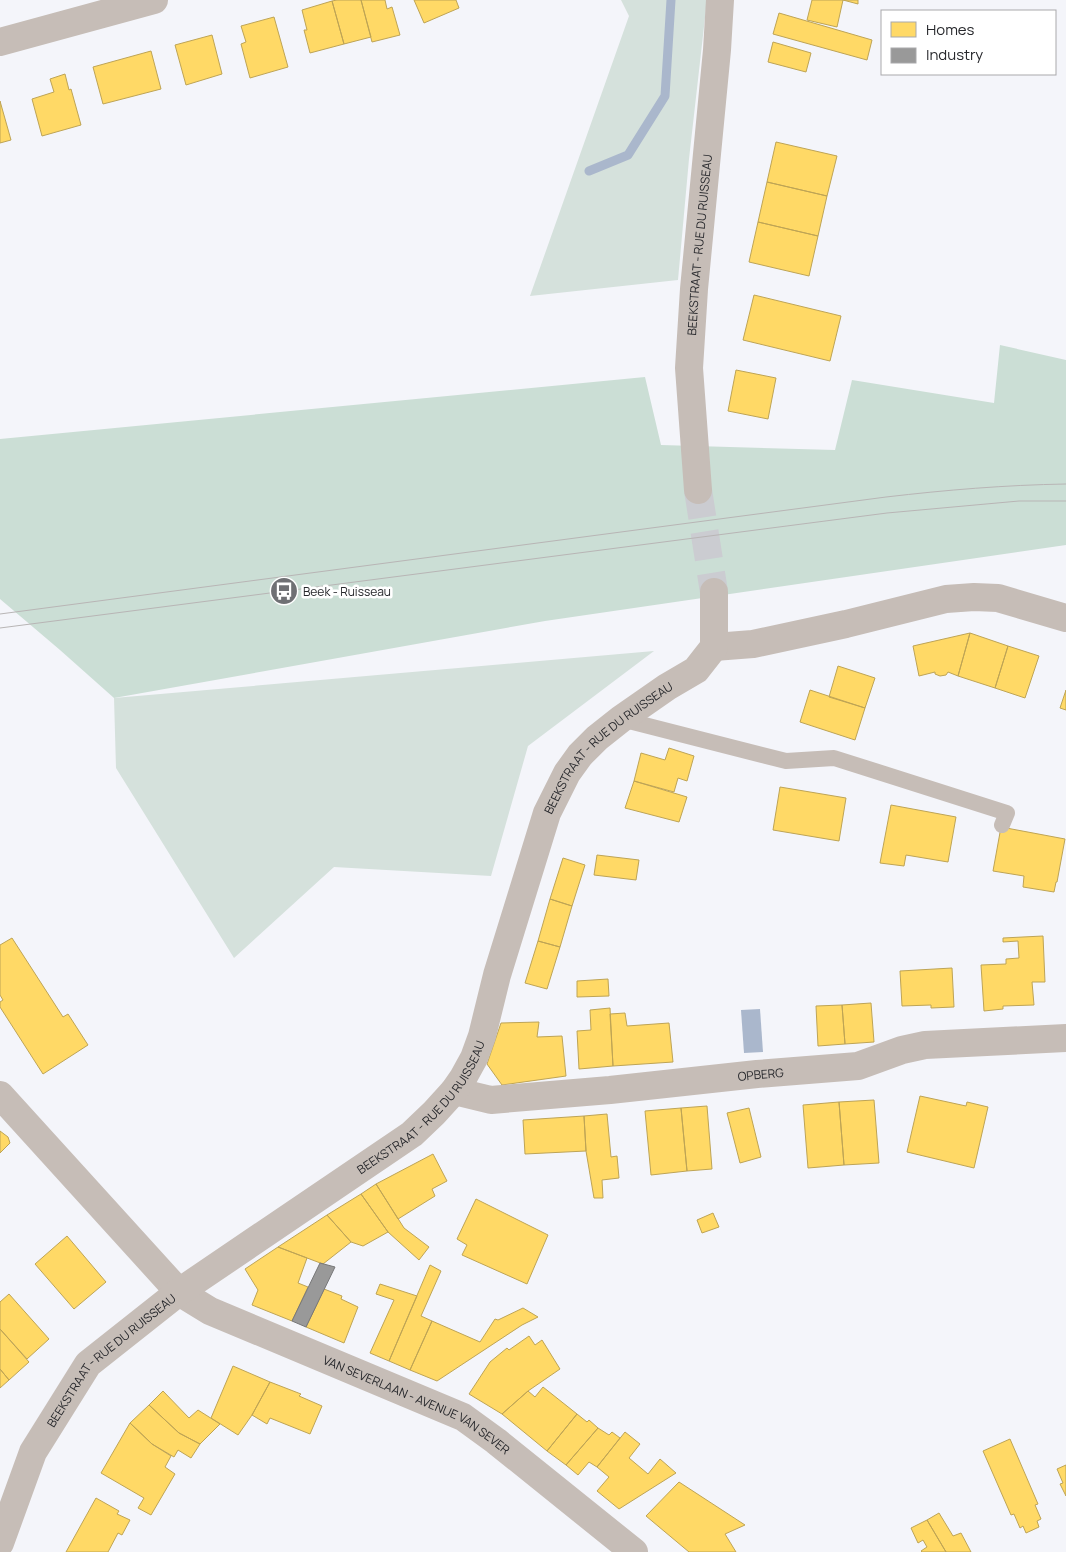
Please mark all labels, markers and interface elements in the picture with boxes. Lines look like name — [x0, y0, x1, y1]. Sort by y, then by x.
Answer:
legend — [881, 10, 1056, 75]
text: Homes — [926, 19, 975, 40]
text: Industry — [926, 44, 983, 65]
street label: BEEKSTRAAT - RUE DU RUISSEAU — [683, 153, 715, 336]
bus stop icon: Beek - Ruisseau — [269, 576, 299, 606]
place label: Beek - Ruisseau — [303, 583, 391, 600]
street label: BEEKSTRAAT - RUE DU RUISSEAU — [539, 677, 675, 817]
street label: BEEKSTRAAT - RUE DU RUISSEAU — [353, 1038, 488, 1178]
street label: OPBERG — [737, 1063, 785, 1085]
street label: BEEKSTRAAT - RUE DU RUISSEAU — [42, 1289, 179, 1430]
street label: VAN SEVERLAAN - AVENUE VAN SEVER — [321, 1351, 514, 1458]

